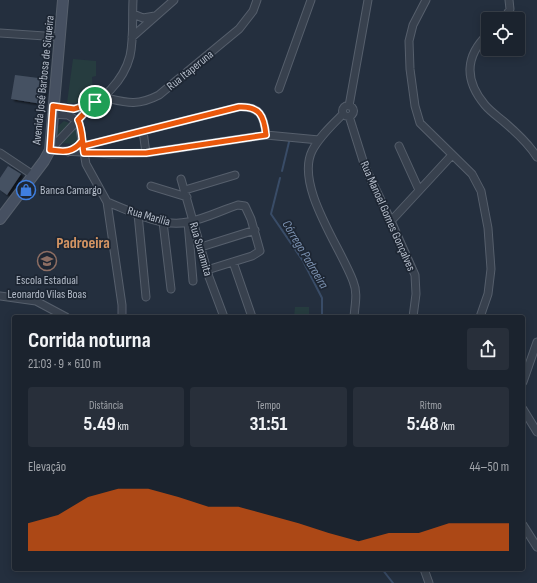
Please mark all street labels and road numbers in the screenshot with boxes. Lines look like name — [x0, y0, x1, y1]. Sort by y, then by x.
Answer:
street label: Avenida José Barbosa de Siqueira — [29, 14, 58, 146]
street label: Rua Itaperuna — [164, 47, 217, 94]
street label: Rua Manoel Gomes Gonçalves — [356, 159, 419, 274]
street label: Rua Marilia — [126, 203, 172, 230]
street label: Rua Sunamita — [186, 221, 215, 278]

